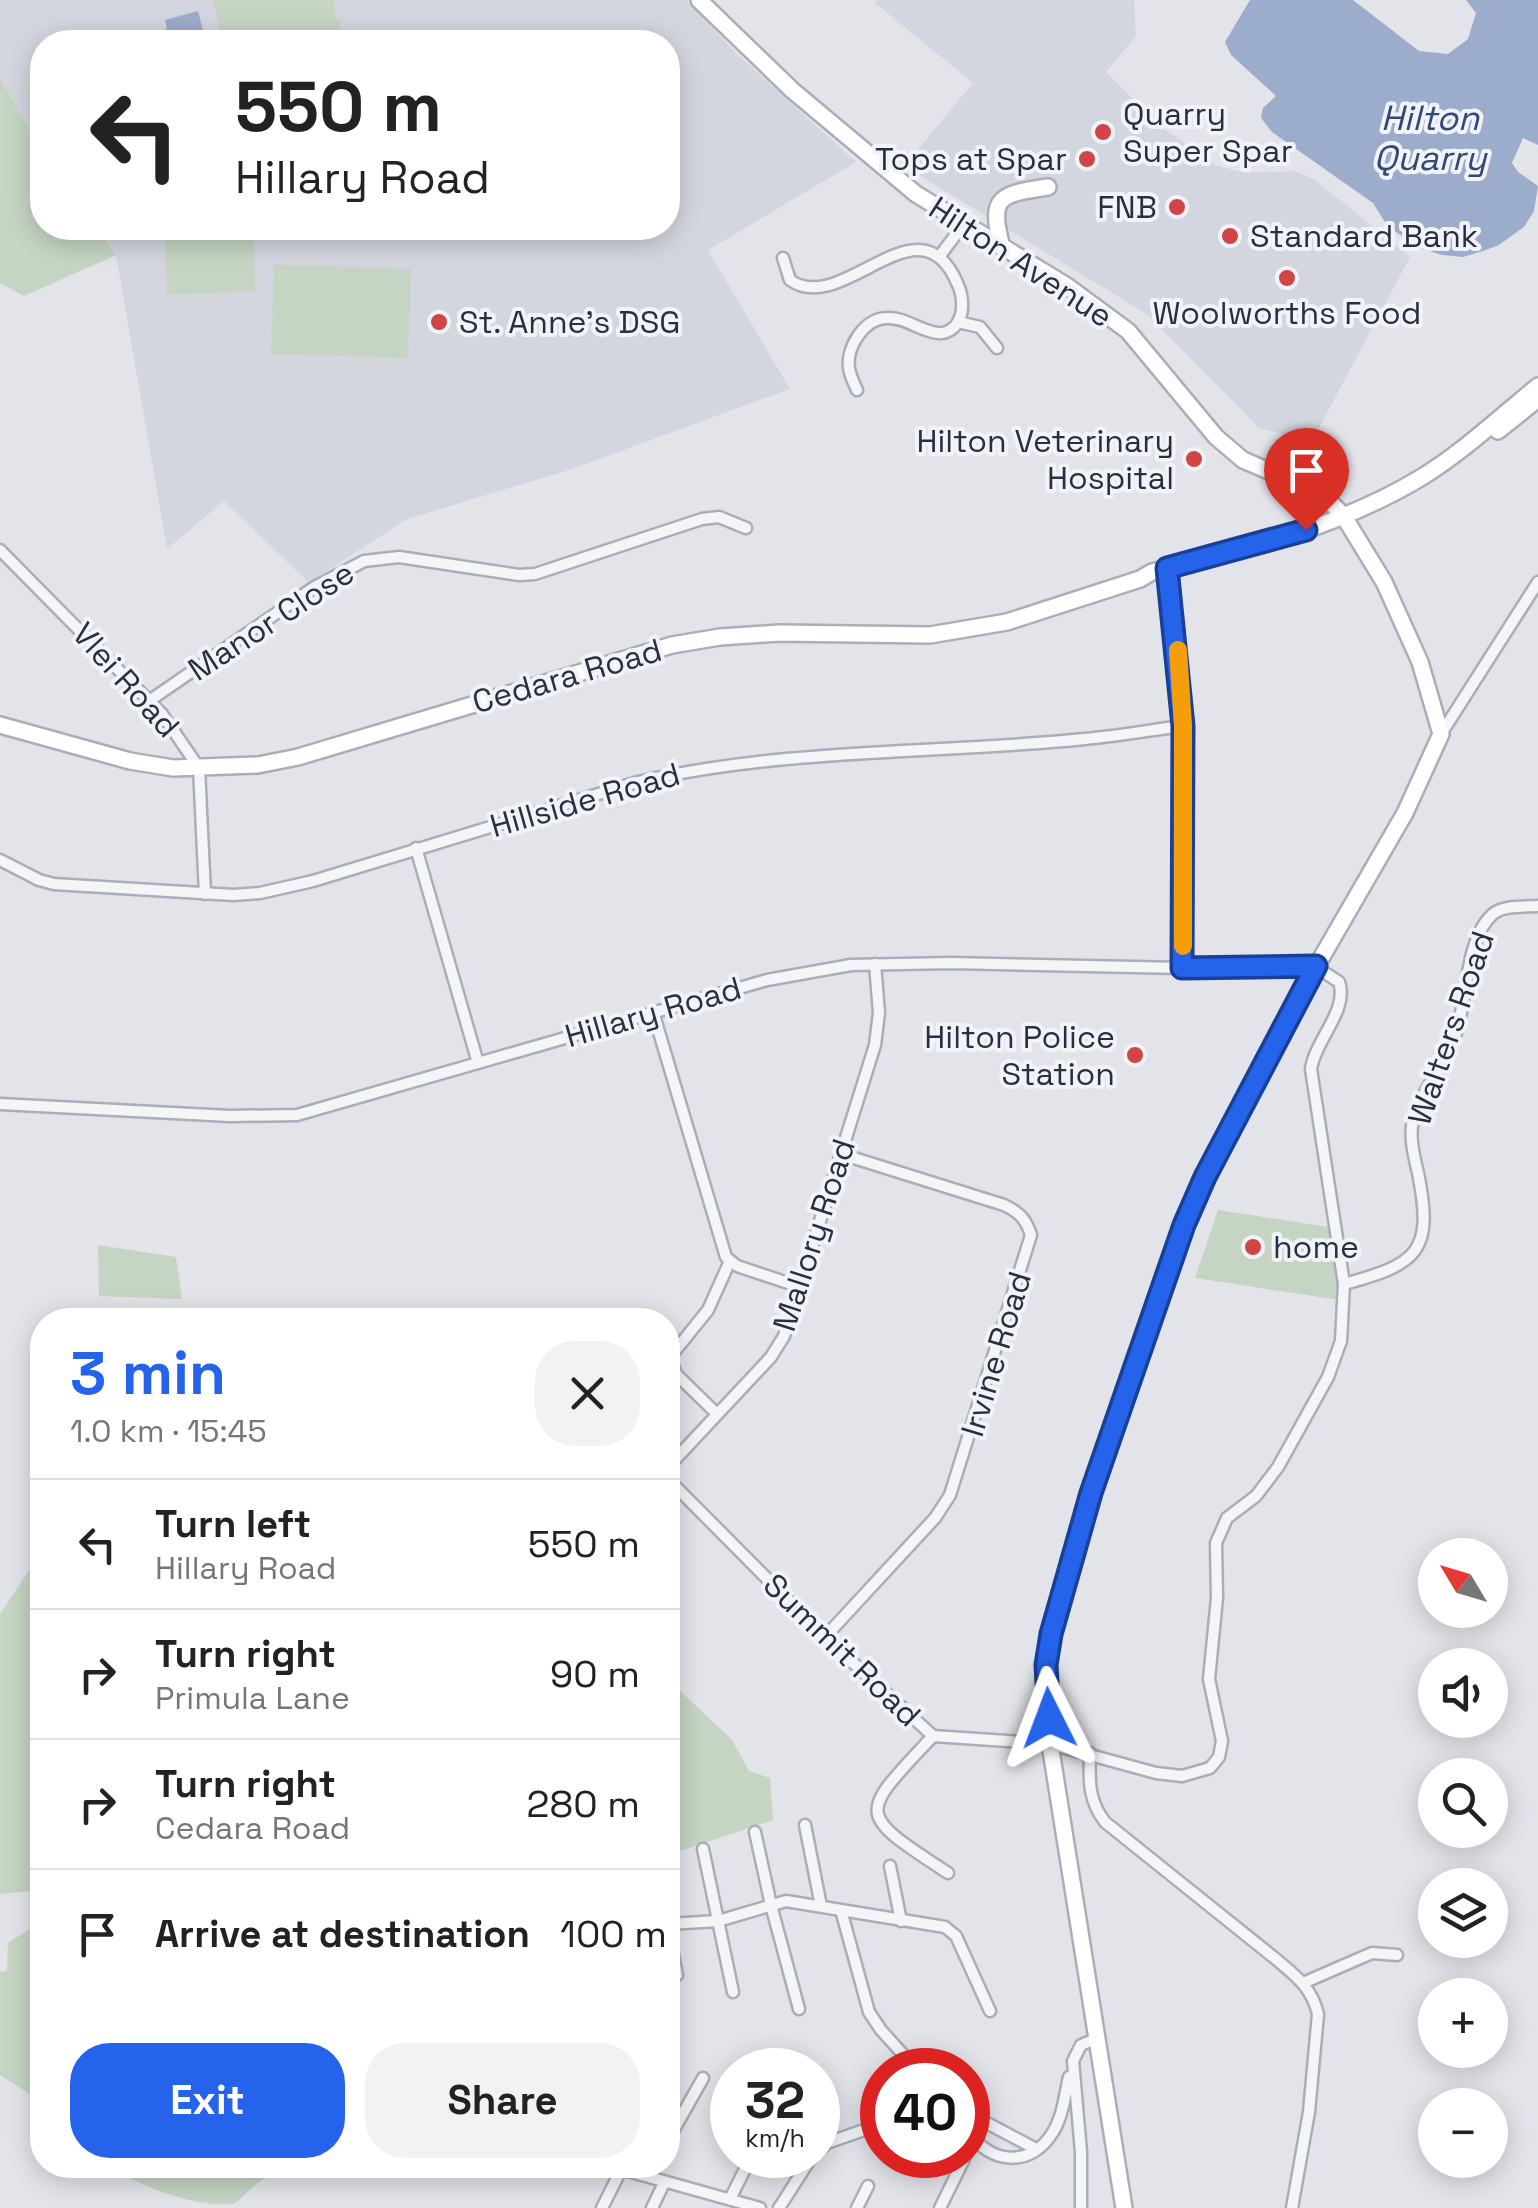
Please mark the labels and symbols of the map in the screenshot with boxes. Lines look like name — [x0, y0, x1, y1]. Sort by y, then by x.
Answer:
place label: Quarry Super Spar — [1123, 94, 1293, 171]
water label: Hilton Quarry — [1374, 96, 1488, 180]
marker: Quarry Super Spar — [1092, 121, 1114, 143]
place label: Tops at Spar — [875, 139, 1067, 179]
marker: Tops at Spar — [1076, 148, 1098, 170]
place label: FNB — [1097, 187, 1157, 227]
street label: Hilton Avenue — [922, 188, 1120, 336]
marker: FNB — [1166, 196, 1188, 218]
place label: Standard Bank — [1250, 216, 1478, 256]
marker: Standard Bank — [1219, 225, 1241, 247]
marker: Woolworths Food — [1276, 267, 1298, 289]
place label: Woolworths Food — [1153, 293, 1421, 333]
place label: St. Anne's DSG — [459, 302, 680, 342]
marker: St. Anne's DSG — [428, 311, 450, 333]
place label: Hilton Veterinary Hospital — [916, 421, 1174, 498]
pin — [1264, 428, 1349, 531]
marker: Hilton Veterinary Hospital — [1183, 448, 1205, 470]
street label: Manor Close — [181, 553, 361, 689]
street label: Vlei Road — [64, 614, 188, 746]
street label: Cedara Road — [468, 630, 666, 722]
street label: Hillside Road — [486, 754, 684, 846]
street label: Walters Road — [1399, 926, 1503, 1130]
street label: Hillary Road — [560, 968, 746, 1056]
place label: Hilton Police Station — [924, 1017, 1115, 1094]
marker: Hilton Police Station — [1124, 1044, 1146, 1066]
street label: Mallory Road — [764, 1134, 864, 1336]
place label: home — [1273, 1227, 1359, 1267]
marker: home — [1242, 1236, 1264, 1258]
street label: Irvine Road — [952, 1267, 1040, 1441]
north arrow — [1418, 1538, 1508, 1628]
street label: Summit Road — [755, 1565, 929, 1735]
position arrow — [997, 1666, 1101, 1770]
speed limit sign: 40 — [860, 2048, 990, 2178]

